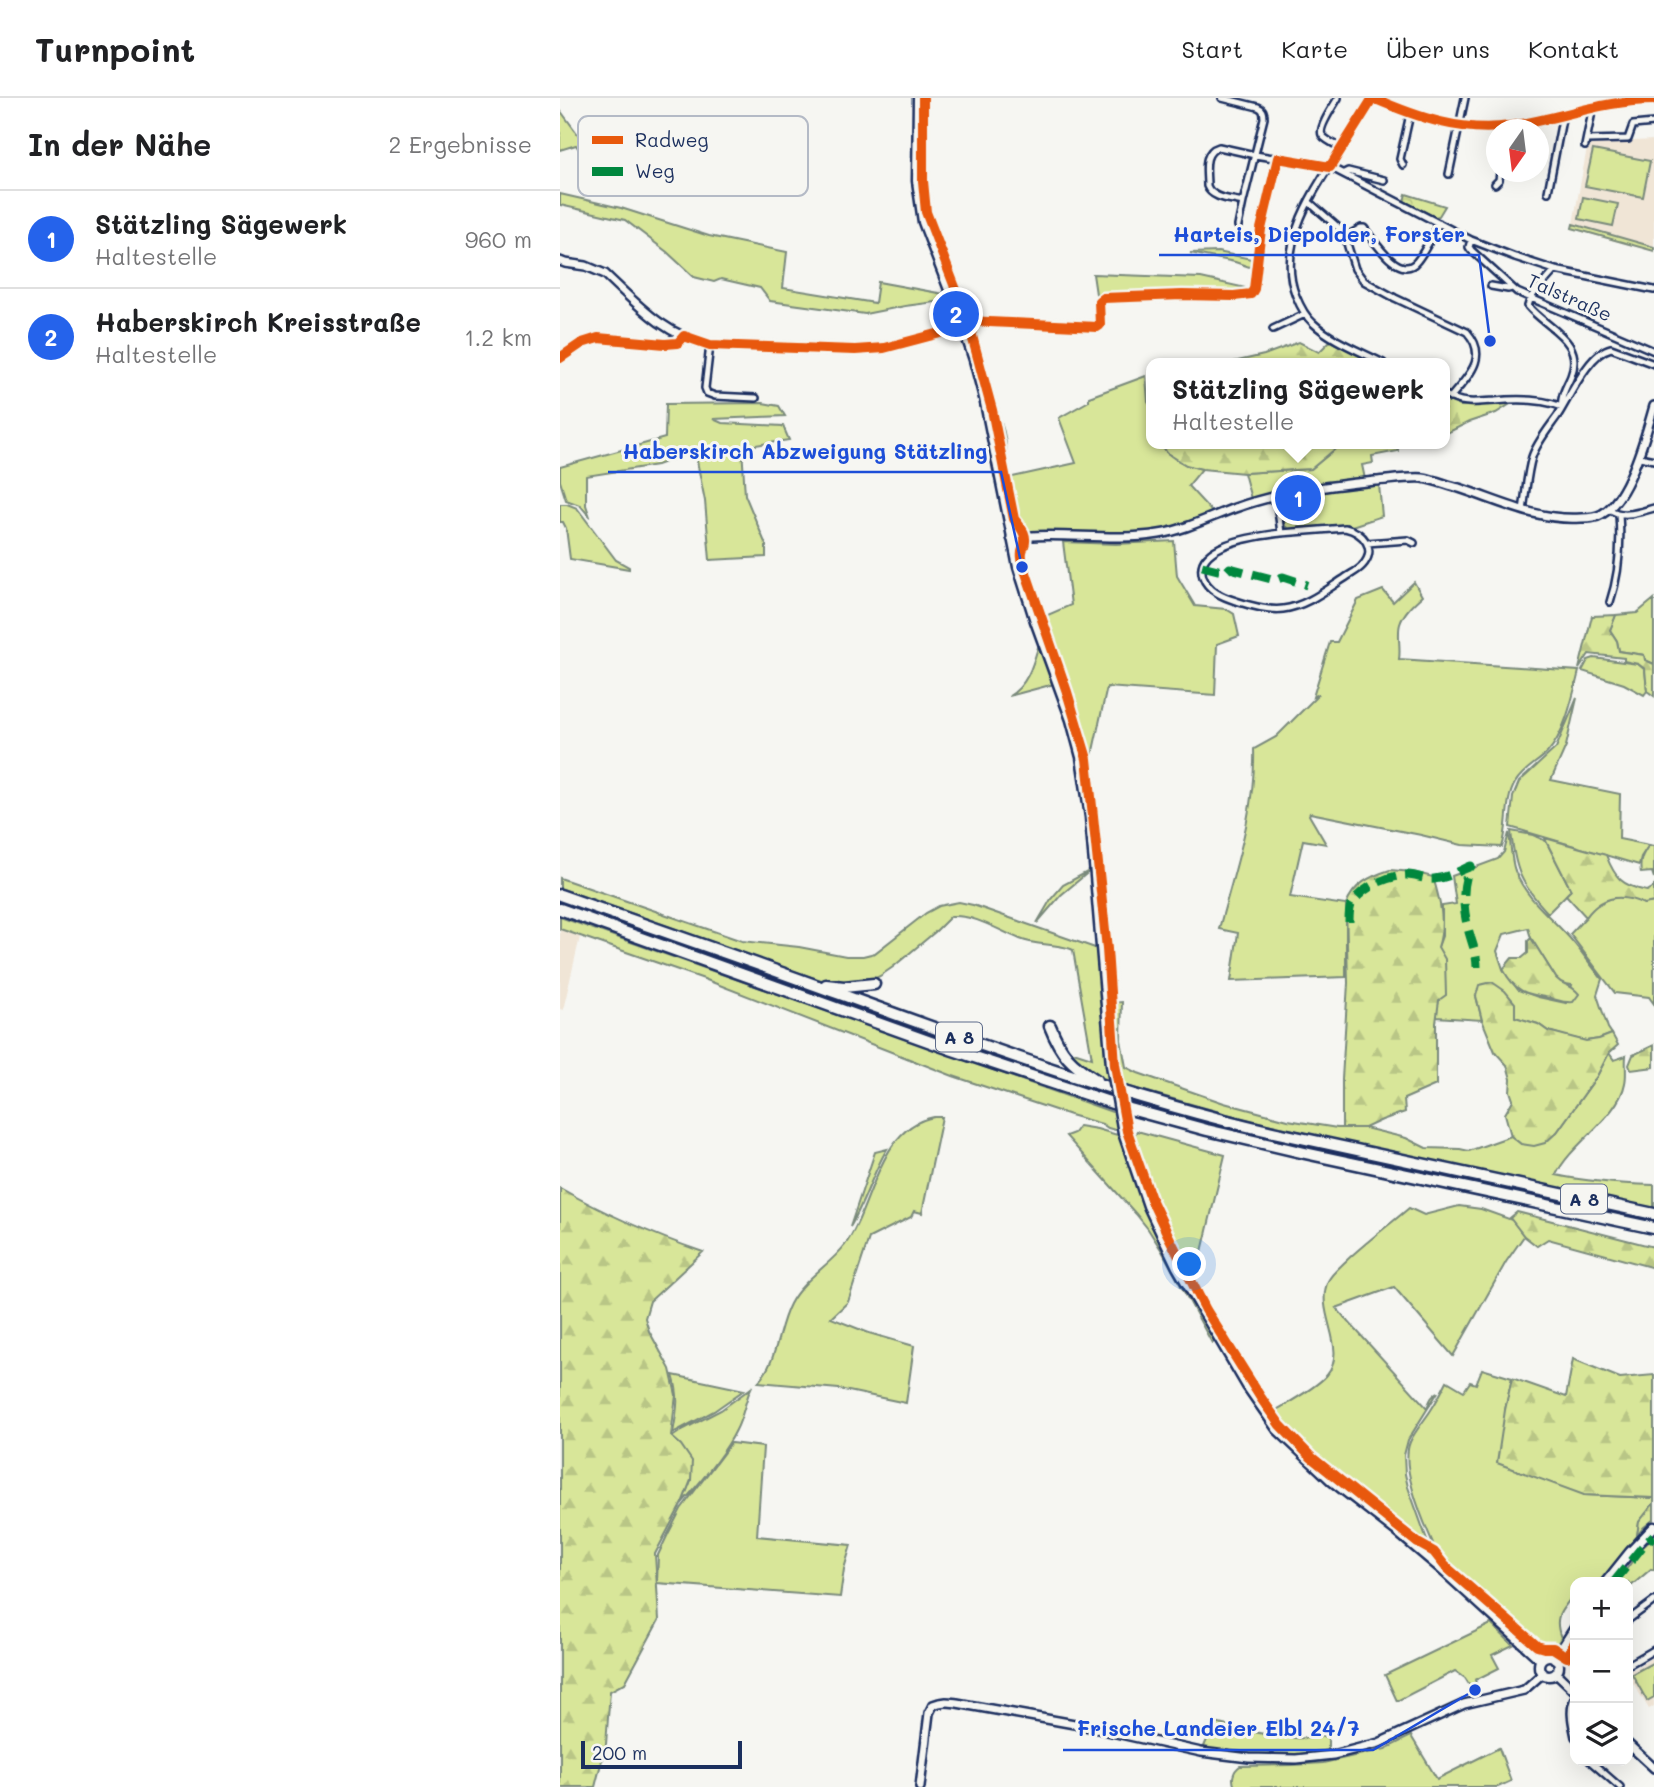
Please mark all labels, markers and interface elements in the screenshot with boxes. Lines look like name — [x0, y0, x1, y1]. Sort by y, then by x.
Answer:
text: Turnpoint — [35, 27, 195, 70]
text: Start — [1181, 33, 1243, 64]
text: Karte — [1281, 33, 1348, 64]
text: Über uns — [1386, 33, 1490, 64]
text: Kontakt — [1528, 33, 1619, 64]
legend — [578, 116, 808, 196]
north arrow — [1486, 119, 1549, 182]
text: In der Nähe — [28, 124, 211, 164]
text: Radweg — [635, 127, 709, 152]
text: 2 Ergebnisse — [389, 129, 532, 159]
text: Weg — [635, 158, 674, 183]
text: Stätzling Sägewerk — [95, 207, 347, 241]
callout: Harteis, Diepolder, Forster — [1159, 213, 1479, 255]
text: Harteis, Diepolder, Forster — [1173, 220, 1465, 247]
text: 1 — [46, 224, 56, 254]
text: 960 m — [465, 224, 532, 254]
text: Haltestelle — [95, 241, 217, 271]
street label: Talstraße — [1524, 267, 1616, 327]
pin: 2 — [933, 288, 979, 340]
text: Haberskirch Kreisstraße — [95, 305, 421, 339]
text: 2 — [45, 322, 57, 352]
text: 1.2 km — [464, 322, 532, 352]
text: Haltestelle — [95, 339, 217, 369]
popup — [1146, 358, 1450, 449]
text: Stätzling Sägewerk — [1172, 372, 1424, 406]
text: Haltestelle — [1172, 406, 1294, 436]
callout: Haberskirch Abzweigung Stätzling — [608, 430, 1001, 472]
text: Haberskirch Abzweigung Stätzling — [622, 437, 988, 464]
pin: 1 — [1275, 472, 1321, 524]
road number: A 8 — [936, 1022, 982, 1052]
road number: A 8 — [1561, 1184, 1607, 1214]
your location — [1172, 1247, 1206, 1281]
map controls — [1570, 1577, 1633, 1766]
button: + — [1570, 1577, 1633, 1640]
button: − — [1570, 1640, 1633, 1703]
button: layers — [1570, 1703, 1633, 1766]
callout: Frische Landeier Elbl 24/7 — [1063, 1708, 1373, 1750]
text: Frische Landeier Elbl 24/7 — [1077, 1714, 1360, 1741]
scale bar — [581, 1738, 742, 1770]
text: 200 m — [592, 1740, 647, 1765]

